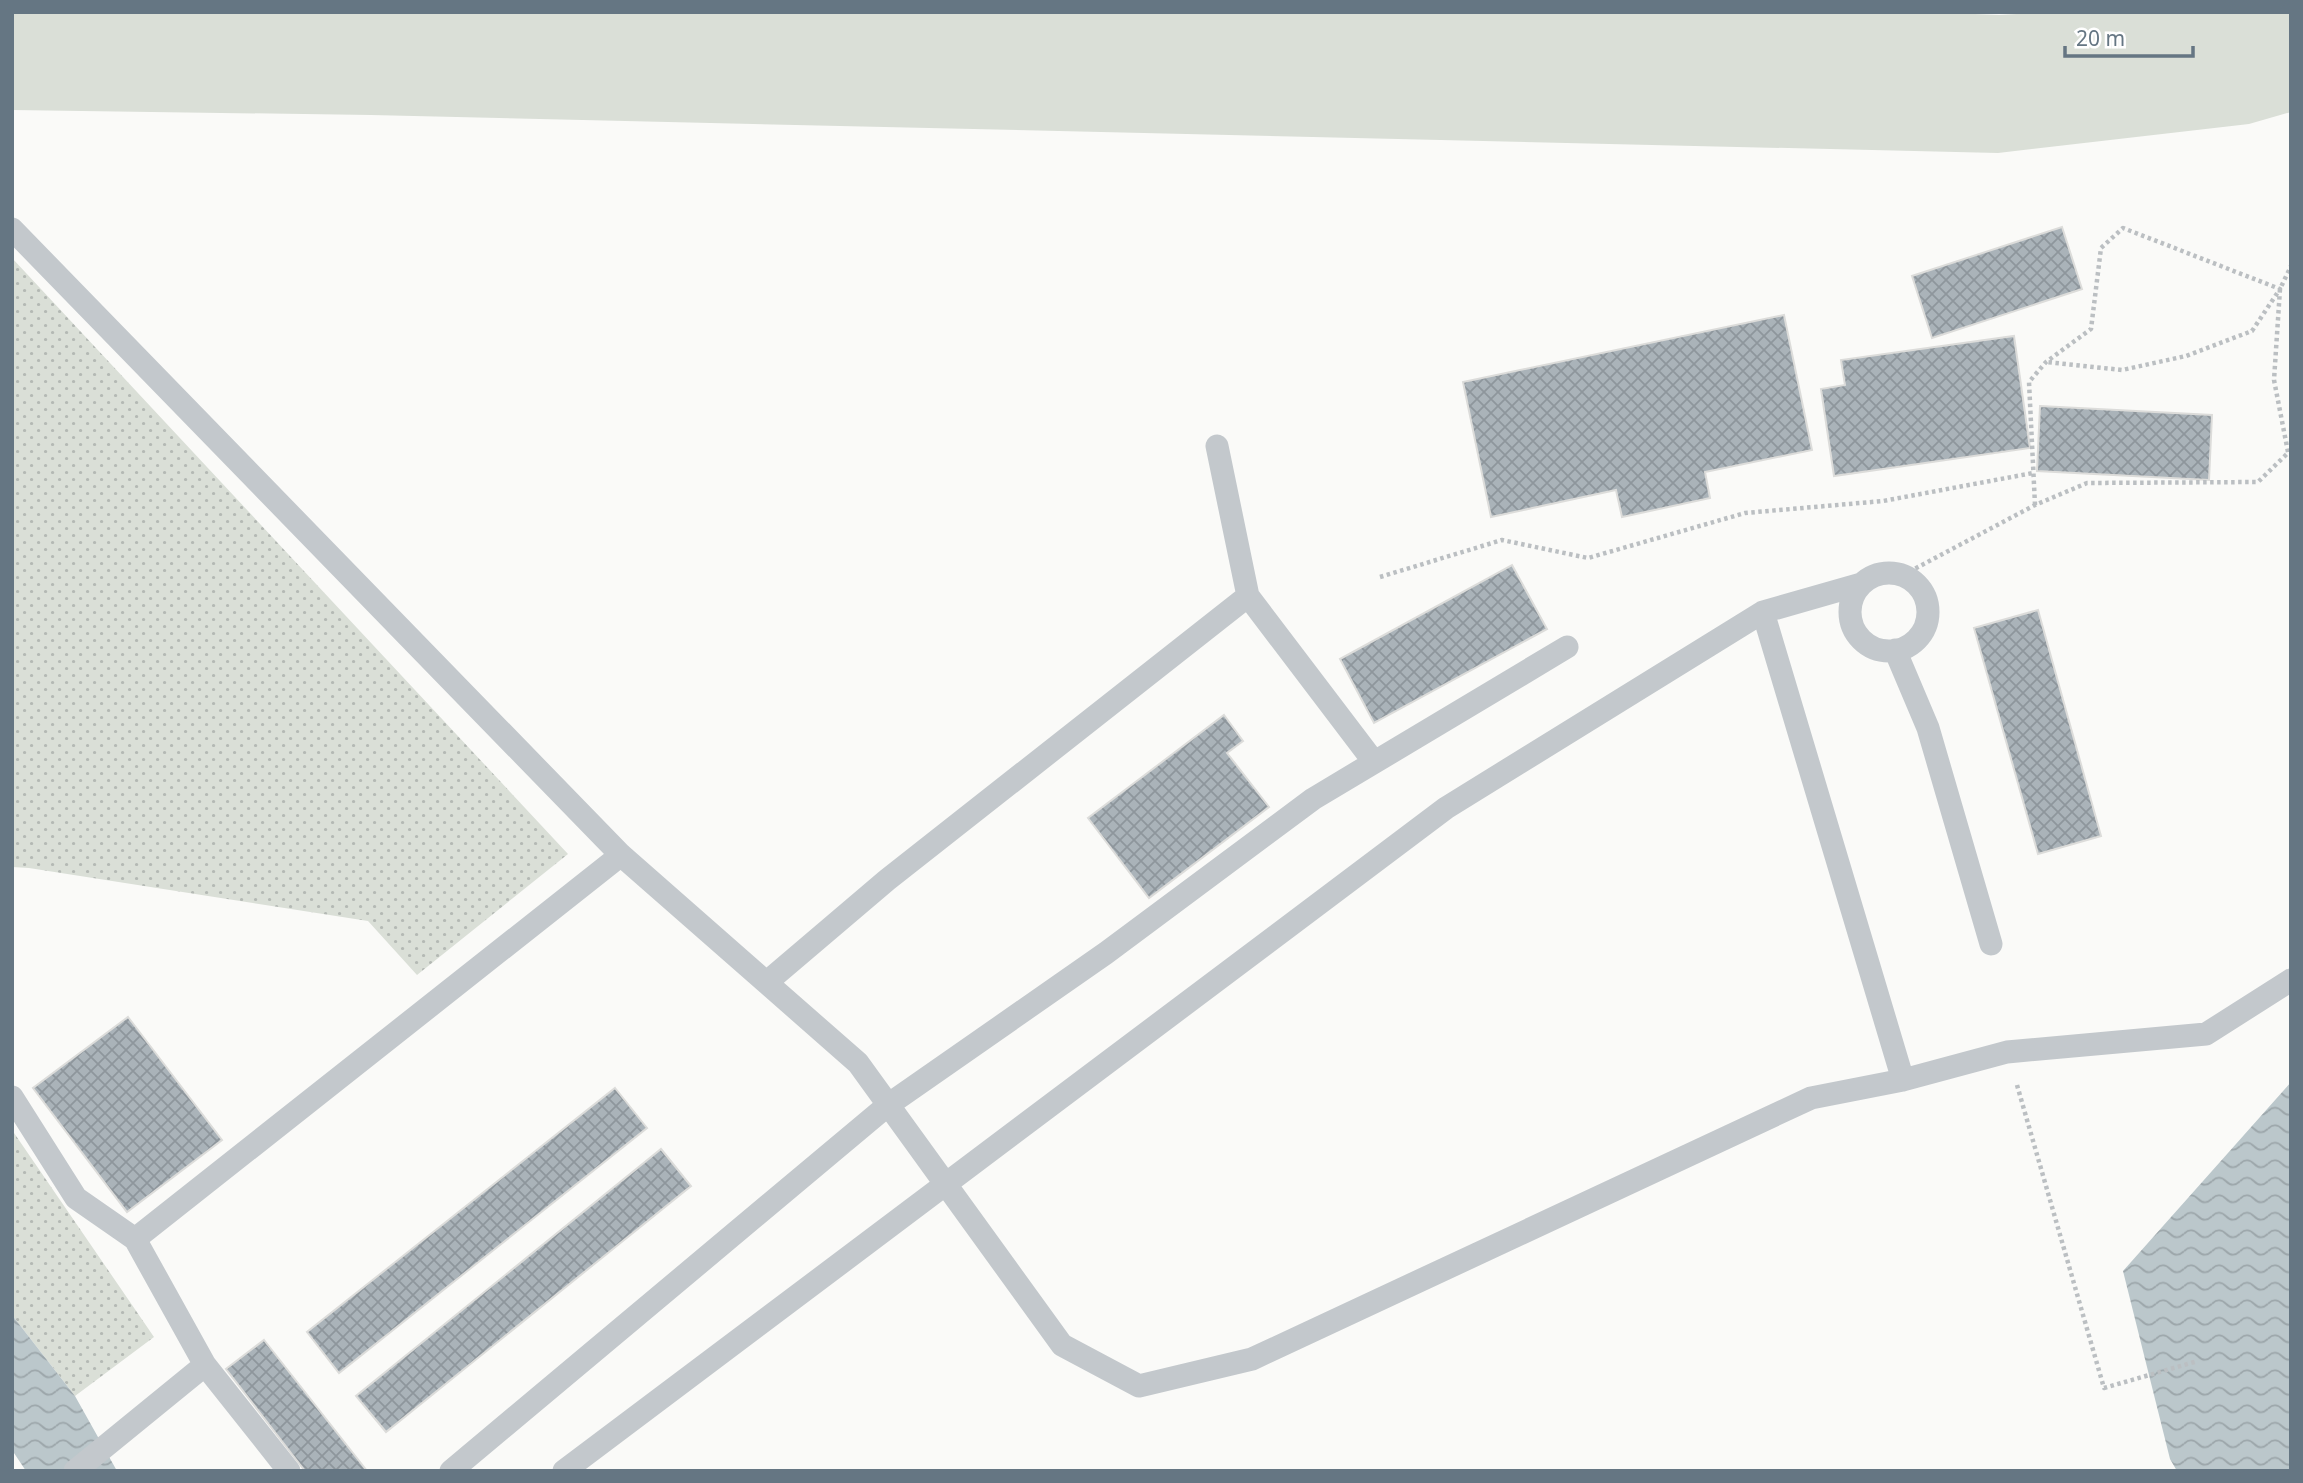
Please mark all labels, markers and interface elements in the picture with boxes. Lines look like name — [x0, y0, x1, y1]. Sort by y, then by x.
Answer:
scale bar — [2065, 14, 2193, 58]
text: 20 m — [2076, 24, 2125, 52]

